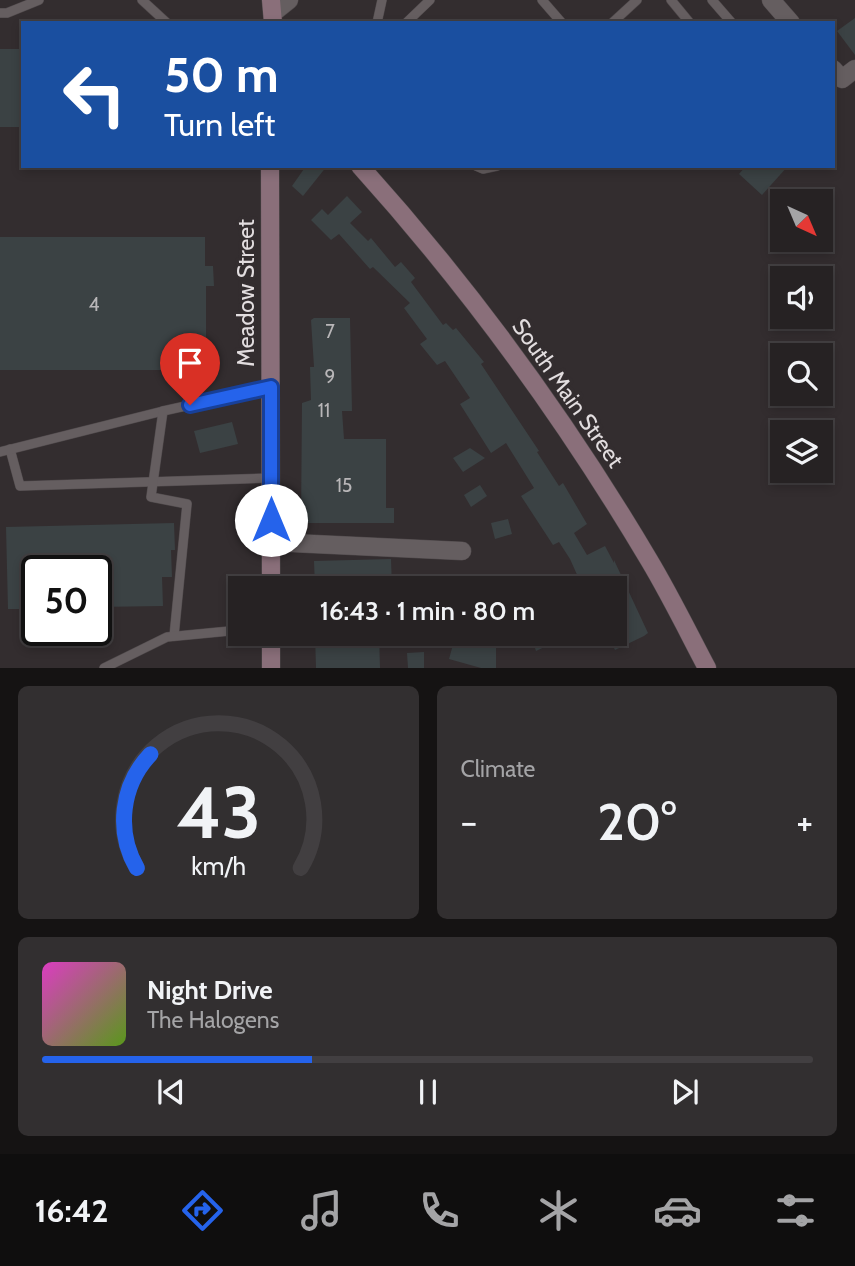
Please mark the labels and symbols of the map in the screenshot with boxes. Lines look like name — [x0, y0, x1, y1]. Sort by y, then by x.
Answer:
north arrow — [770, 189, 833, 252]
street label: Meadow Street — [232, 219, 260, 367]
house number: 4 — [89, 293, 100, 316]
street label: South Main Street — [506, 313, 630, 473]
house number: 7 — [325, 320, 335, 343]
pin — [160, 333, 220, 405]
house number: 9 — [325, 365, 335, 388]
house number: 11 — [318, 399, 330, 422]
house number: 15 — [336, 474, 352, 497]
position arrow — [234, 483, 308, 557]
speed limit sign: 50 — [21, 555, 112, 646]

